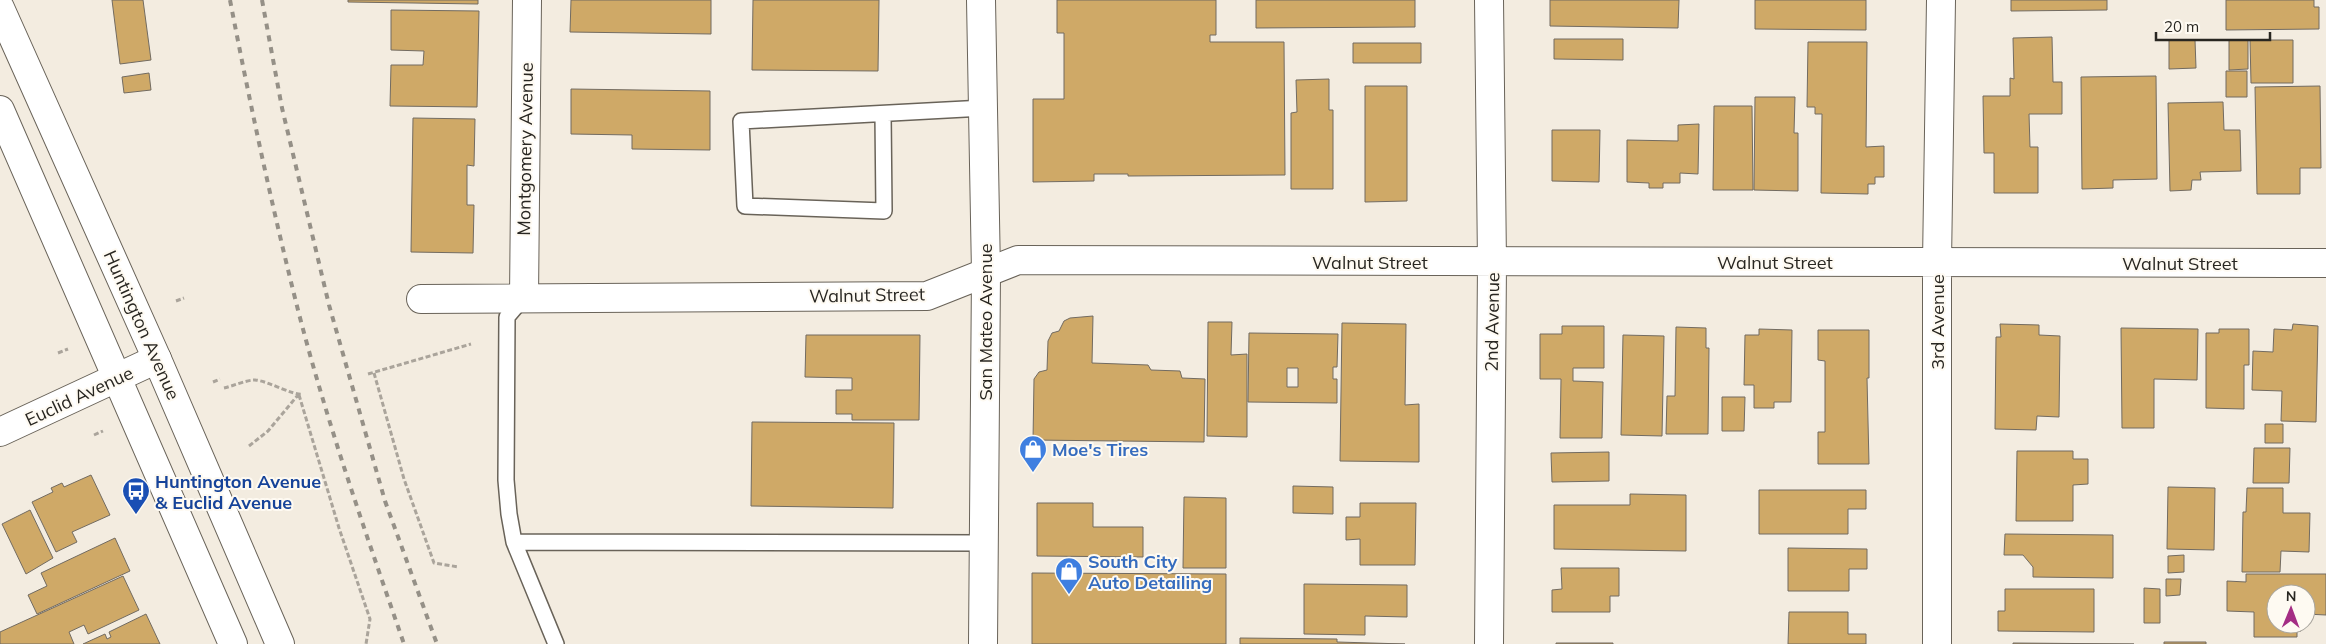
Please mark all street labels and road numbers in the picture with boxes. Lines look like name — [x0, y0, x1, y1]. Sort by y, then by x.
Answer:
street label: Montgomery Avenue — [512, 62, 538, 236]
street label: San Mateo Avenue — [974, 243, 997, 401]
street label: Huntington Avenue — [99, 247, 185, 403]
street label: Walnut Street — [1312, 251, 1428, 274]
street label: Walnut Street — [1717, 251, 1833, 274]
street label: Walnut Street — [2122, 252, 2238, 275]
street label: 2nd Avenue — [1480, 272, 1504, 372]
street label: 3rd Avenue — [1926, 274, 1949, 370]
street label: Walnut Street — [809, 282, 925, 308]
street label: Euclid Avenue — [21, 361, 137, 431]

